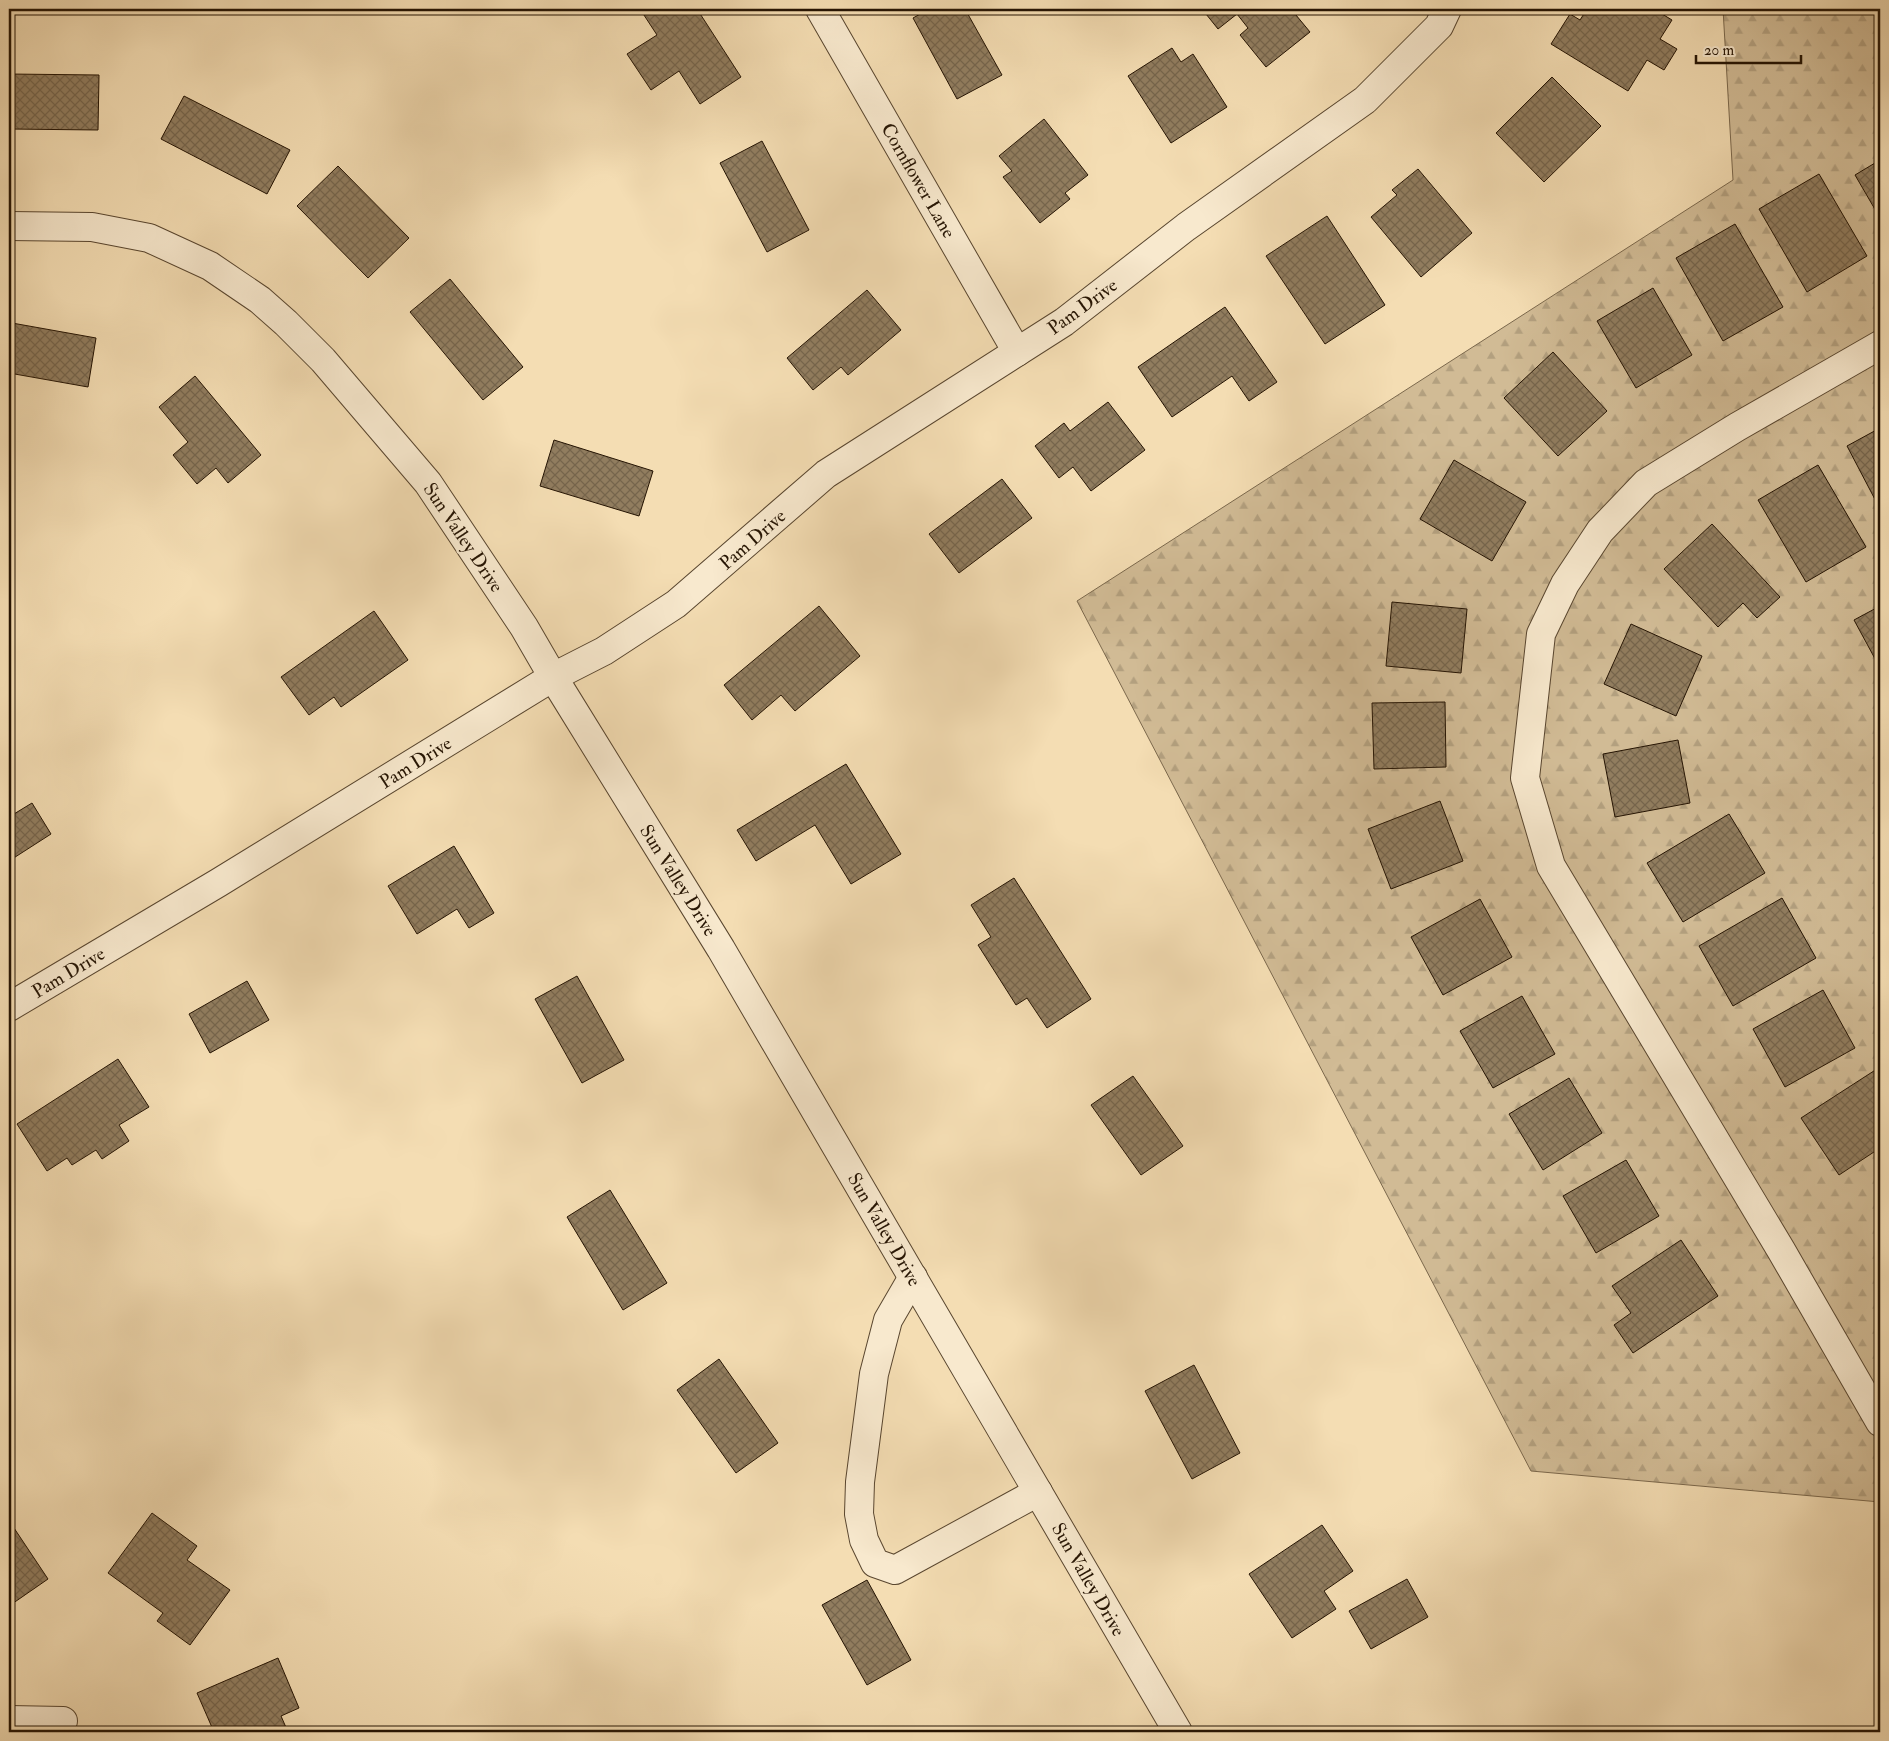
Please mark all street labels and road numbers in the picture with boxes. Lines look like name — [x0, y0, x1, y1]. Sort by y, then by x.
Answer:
street label: Cornflower Lane — [876, 119, 961, 242]
street label: Pam Drive — [1043, 273, 1122, 340]
street label: Sun Valley Drive — [418, 478, 509, 597]
street label: Pam Drive — [714, 504, 791, 575]
street label: Pam Drive — [375, 731, 456, 794]
street label: Sun Valley Drive — [634, 820, 722, 941]
street label: Pam Drive — [28, 942, 109, 1004]
street label: Sun Valley Drive — [842, 1168, 926, 1291]
street label: Sun Valley Drive — [1046, 1518, 1130, 1641]

